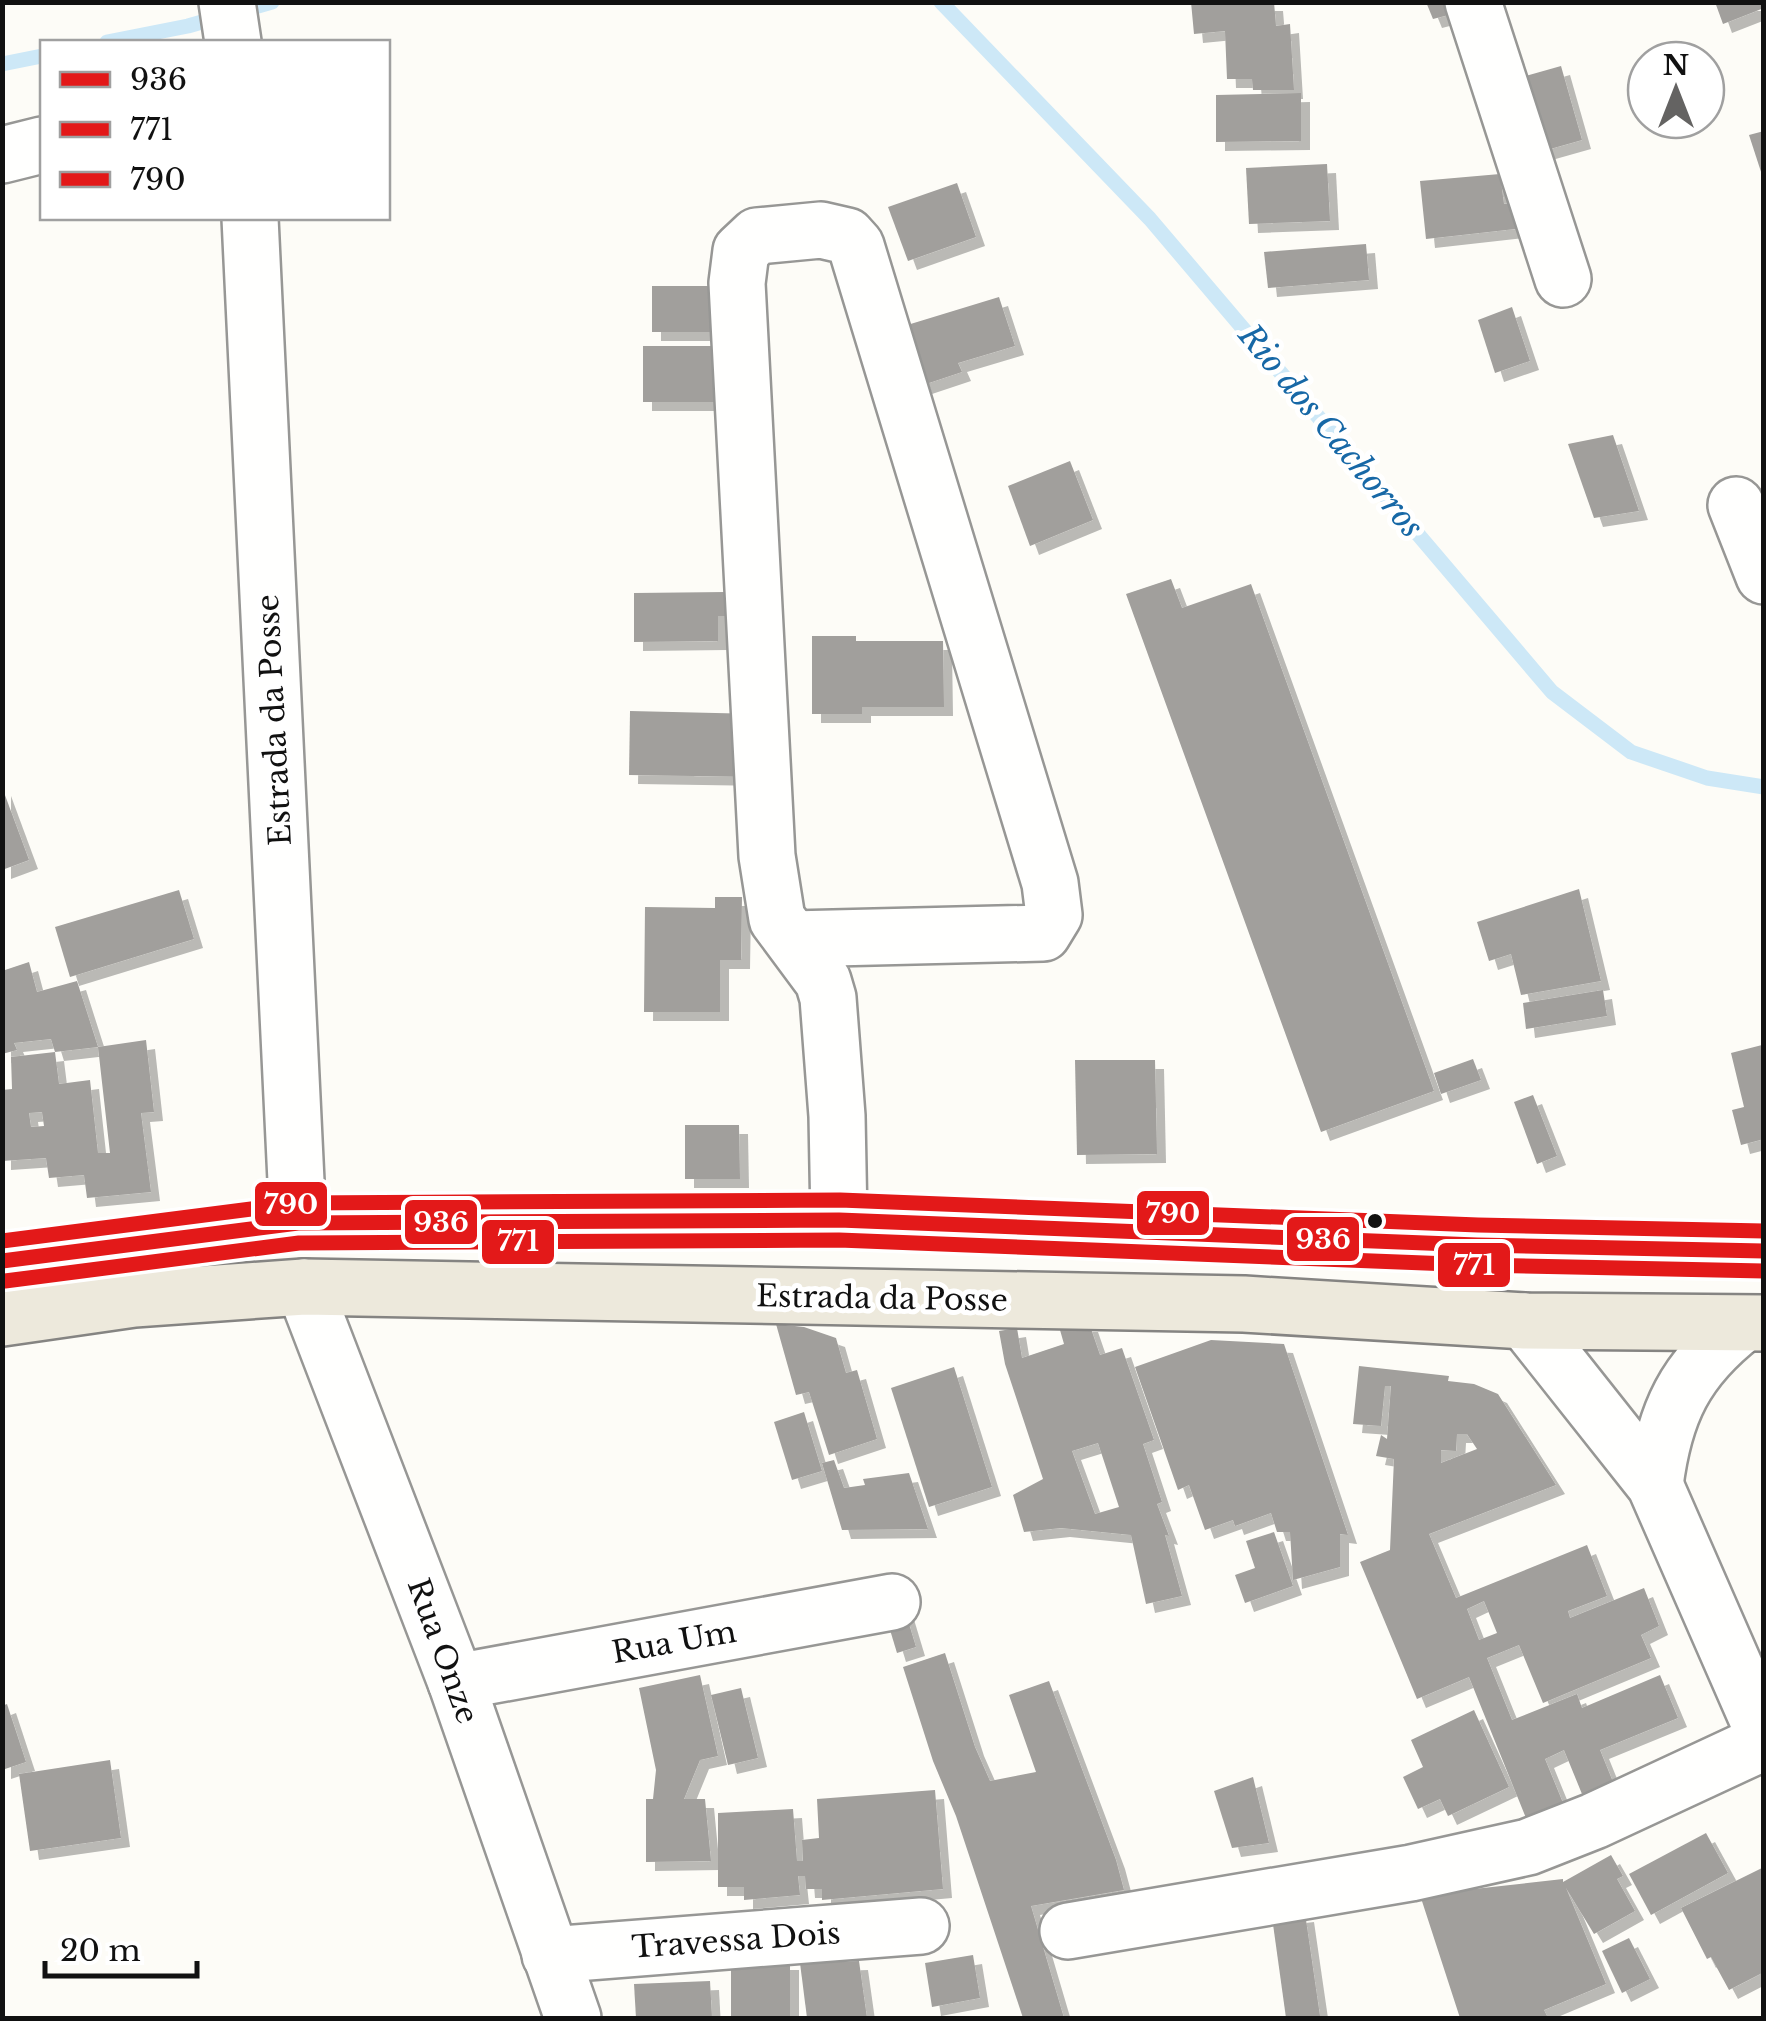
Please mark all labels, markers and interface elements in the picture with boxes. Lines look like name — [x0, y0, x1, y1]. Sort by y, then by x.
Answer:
legend — [40, 40, 390, 220]
north arrow — [1626, 40, 1726, 140]
text: N — [1663, 48, 1689, 83]
text: 936 — [130, 61, 187, 98]
text: 771 — [130, 111, 174, 148]
text: 790 — [130, 161, 186, 198]
water label: Rio dos Cachorros — [1229, 315, 1432, 546]
street label: Estrada da Posse — [249, 593, 299, 847]
line badge: 790 — [253, 1180, 329, 1228]
text: 790 — [264, 1187, 318, 1222]
line badge: 790 — [1135, 1189, 1211, 1237]
text: 790 — [1146, 1196, 1200, 1231]
line badge: 936 — [403, 1198, 479, 1246]
text: 936 — [413, 1205, 469, 1240]
unlabelled marker — [1365, 1211, 1385, 1231]
line badge: 936 — [1285, 1215, 1361, 1263]
line badge: 771 — [480, 1218, 556, 1266]
text: 936 — [1295, 1222, 1351, 1257]
text: 771 — [497, 1224, 539, 1259]
line badge: 771 — [1436, 1241, 1512, 1289]
text: 771 — [1453, 1248, 1495, 1283]
street label: Estrada da Posse — [756, 1277, 1008, 1319]
street label: Rua Onze — [400, 1573, 486, 1729]
street label: Rua Um — [609, 1613, 739, 1671]
street label: Travessa Dois — [630, 1914, 842, 1966]
scale bar — [45, 1916, 198, 1978]
text: 20 m — [60, 1932, 141, 1969]

